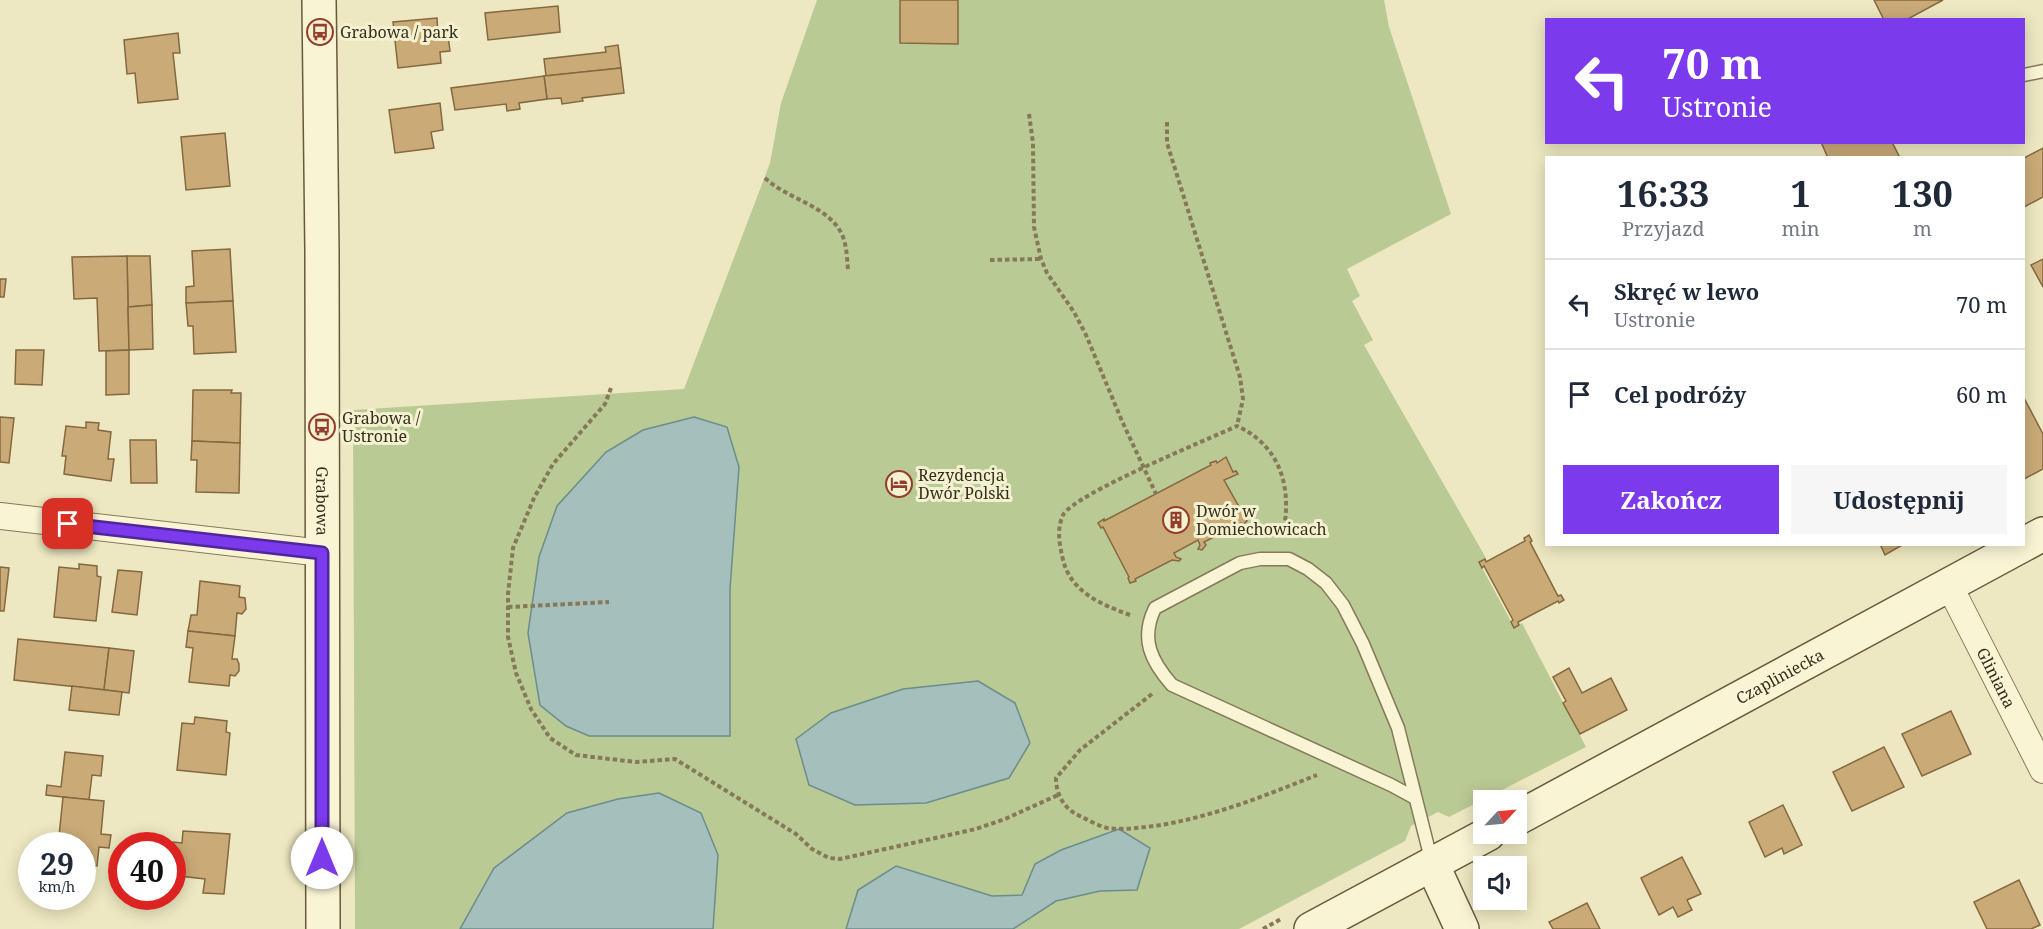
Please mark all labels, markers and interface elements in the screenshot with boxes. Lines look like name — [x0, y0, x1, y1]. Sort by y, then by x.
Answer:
bus stop icon: Grabowa / park — [305, 17, 335, 47]
place label: Grabowa / park — [340, 21, 459, 43]
text: 70 m — [1662, 34, 1762, 91]
icon: left — [1563, 42, 1641, 120]
text: Ustronie — [1662, 88, 1772, 125]
text: 16:33 — [1617, 169, 1709, 218]
text: 1 — [1790, 169, 1811, 218]
text: 130 — [1892, 169, 1953, 218]
text: Przyjazd — [1622, 215, 1705, 242]
text: min — [1782, 215, 1820, 242]
text: m — [1913, 215, 1932, 242]
text: Skręć w lewo — [1614, 276, 1759, 306]
icon: left — [1563, 288, 1596, 321]
text: 70 m — [1956, 289, 2007, 319]
text: Ustronie — [1614, 306, 1695, 333]
icon: arrive — [1563, 378, 1596, 411]
text: Cel podróży — [1614, 379, 1746, 409]
text: 60 m — [1956, 379, 2007, 409]
place label: Grabowa / Ustronie — [342, 407, 421, 447]
bus stop icon: Grabowa / Ustronie — [307, 412, 337, 442]
place label: Rezydencja Dwór Polski — [918, 464, 1010, 504]
button: Zakończ — [1563, 465, 1779, 534]
button: Udostępnij — [1791, 465, 2007, 534]
street label: Grabowa — [311, 466, 333, 536]
hotel icon: Rezydencja Dwór Polski — [884, 469, 914, 499]
pin — [42, 498, 93, 549]
place label: Dwór w Domiechowicach — [1196, 500, 1327, 540]
building icon: Dwór w Domiechowicach — [1161, 505, 1191, 535]
icon: arrive — [51, 507, 84, 540]
street label: Czapliniecka — [1732, 643, 1828, 709]
street label: Gliniana — [1972, 644, 2021, 712]
north arrow — [1473, 790, 1527, 844]
map controls — [1473, 790, 1527, 910]
position arrow — [290, 826, 354, 890]
speed limit sign: 40 — [108, 832, 186, 910]
text: 29 — [40, 843, 74, 884]
button: sound — [1473, 856, 1527, 910]
text: km/h — [39, 876, 75, 896]

